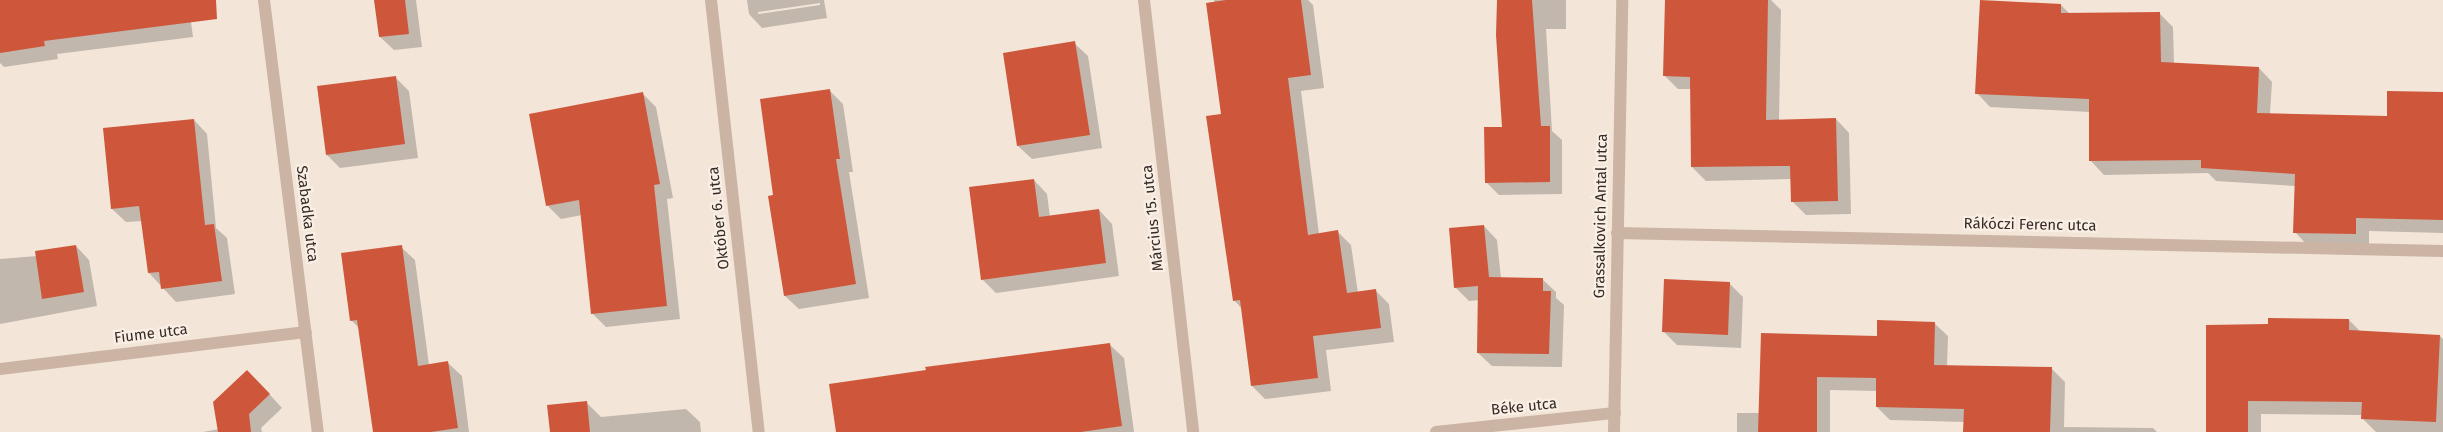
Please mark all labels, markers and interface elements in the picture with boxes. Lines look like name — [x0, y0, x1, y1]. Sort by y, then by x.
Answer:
street label: Grassalkovich Antal utca — [1591, 133, 1611, 299]
street label: Március 15. utca — [1138, 164, 1168, 272]
street label: Szabadka utca — [292, 165, 322, 263]
street label: Október 6. utca — [705, 166, 733, 270]
street label: Rákóczi Ferenc utca — [1963, 215, 2097, 235]
street label: Fiume utca — [113, 321, 189, 347]
street label: Béke utca — [1490, 395, 1558, 419]

